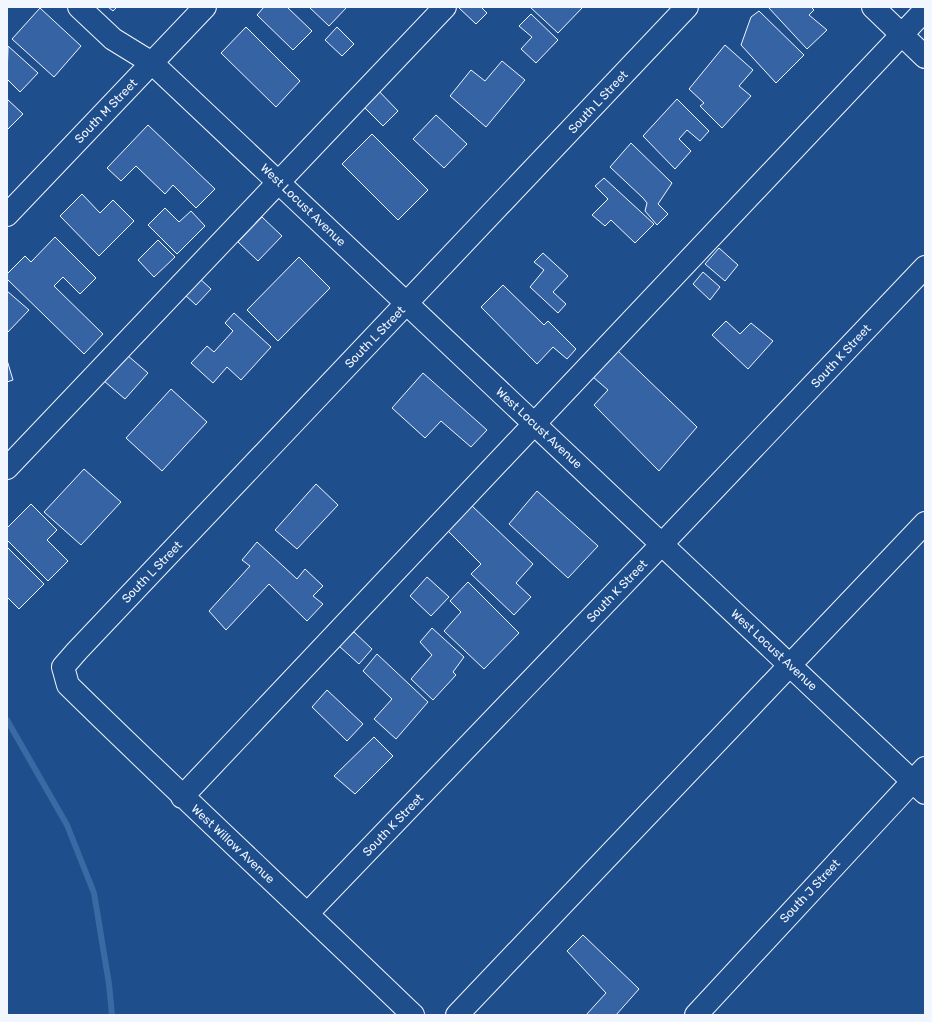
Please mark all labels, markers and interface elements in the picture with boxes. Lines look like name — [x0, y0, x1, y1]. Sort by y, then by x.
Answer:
street label: South L Street — [565, 68, 631, 136]
street label: South M Street — [72, 76, 140, 146]
street label: West Locust Avenue — [258, 161, 349, 249]
street label: South L Street — [342, 303, 408, 371]
street label: South K Street — [808, 321, 874, 390]
street label: West Locust Avenue — [493, 384, 585, 472]
street label: South L Street — [119, 538, 185, 606]
street label: South K Street — [584, 557, 650, 625]
street label: West Locust Avenue — [728, 606, 820, 694]
street label: South K Street — [360, 791, 426, 859]
street label: West Willow Avenue — [188, 802, 278, 886]
street label: South J Street — [777, 856, 843, 926]

